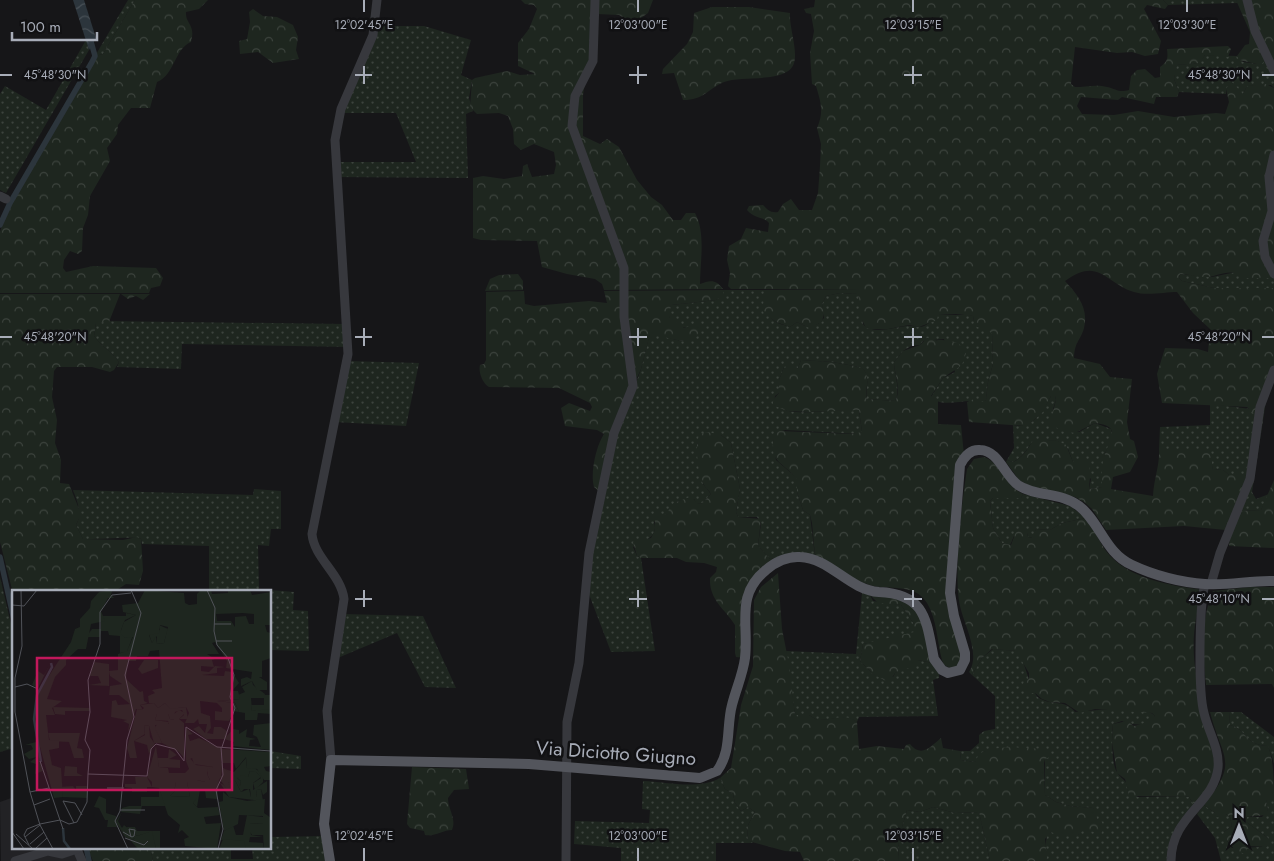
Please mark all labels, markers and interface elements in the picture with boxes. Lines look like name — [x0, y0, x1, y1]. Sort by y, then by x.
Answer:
scale bar — [12, 10, 98, 42]
text: 100 m — [20, 16, 61, 38]
text: 12°02'45"E — [335, 16, 393, 34]
text: 12°03'00"E — [608, 16, 668, 34]
text: 12°03'15"E — [884, 16, 942, 34]
text: 12°03'30"E — [1158, 16, 1216, 34]
text: 45°48'30"N — [24, 66, 86, 84]
text: 45°48'30"N — [1188, 66, 1250, 84]
text: 45°48'20"N — [24, 328, 86, 346]
text: 45°48'20"N — [1188, 328, 1250, 346]
inset map — [12, 590, 271, 848]
text: 45°48'10"N — [1188, 590, 1250, 608]
street label: Via Diciotto Giugno — [535, 734, 697, 772]
north arrow — [1214, 801, 1264, 851]
text: N — [1233, 803, 1245, 823]
text: 12°02'45"E — [335, 827, 393, 845]
text: 12°03'00"E — [608, 827, 668, 845]
text: 12°03'15"E — [884, 827, 942, 845]

